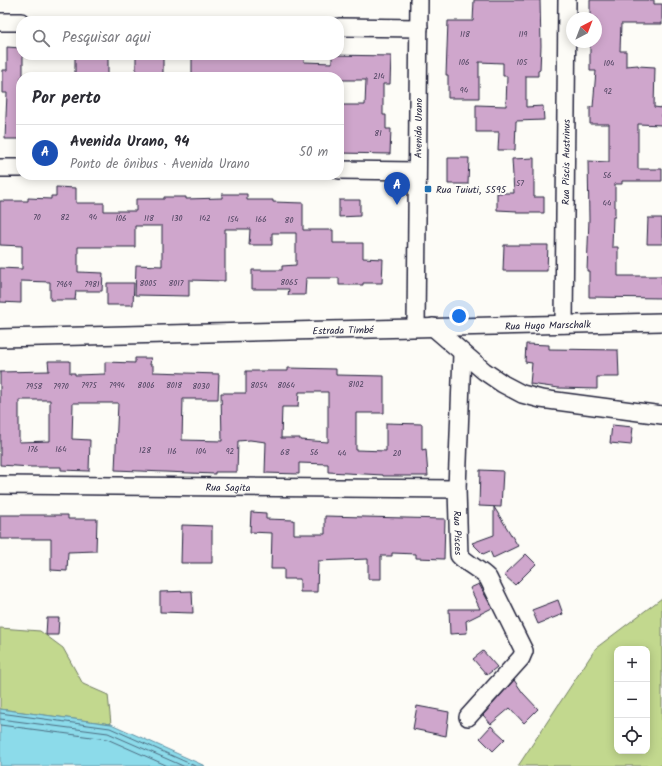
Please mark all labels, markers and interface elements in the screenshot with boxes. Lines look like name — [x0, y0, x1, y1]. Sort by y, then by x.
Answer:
north arrow — [566, 12, 602, 48]
search box — [16, 16, 344, 60]
text: Pesquisar aqui — [62, 26, 151, 50]
icon: search — [30, 27, 52, 49]
house number: 118 — [460, 28, 470, 41]
house number: 119 — [519, 28, 528, 41]
house number: 106 — [459, 56, 469, 69]
house number: 105 — [517, 56, 528, 69]
house number: 104 — [604, 57, 615, 70]
house number: 214 — [373, 70, 385, 83]
house number: 94 — [460, 84, 469, 97]
text: Por perto — [32, 85, 101, 112]
house number: 92 — [604, 85, 613, 98]
street label: Avenida Urano — [411, 97, 427, 158]
street label: Rua Piscis Austrinus — [558, 118, 575, 205]
house number: 81 — [374, 127, 382, 140]
text: Avenida Urano, 94 — [70, 130, 189, 154]
text: A — [41, 142, 49, 163]
text: 50 m — [299, 142, 328, 163]
text: Ponto de ônibus · Avenida Urano — [70, 154, 250, 175]
house number: 56 — [603, 169, 611, 182]
pin: A — [384, 172, 410, 205]
house number: 57 — [516, 177, 524, 190]
place label: Rua Tuiuti, 5595 — [436, 182, 507, 198]
marker: Rua Tuiuti, 5595 — [423, 184, 433, 194]
house number: 44 — [603, 197, 612, 210]
house number: 70 — [33, 211, 41, 224]
house number: 82 — [60, 211, 70, 224]
house number: 94 — [89, 211, 98, 224]
house number: 106 — [116, 212, 126, 225]
house number: 118 — [144, 212, 154, 225]
house number: 130 — [171, 212, 183, 225]
house number: 142 — [199, 212, 211, 225]
house number: 154 — [227, 213, 239, 226]
house number: 166 — [255, 213, 267, 226]
house number: 80 — [285, 214, 293, 227]
house number: 8065 — [280, 276, 298, 289]
house number: 8005 — [139, 277, 157, 290]
house number: 8017 — [168, 277, 184, 290]
house number: 7969 — [56, 278, 72, 291]
house number: 7981 — [85, 278, 100, 291]
your location — [449, 306, 469, 326]
street label: Rua Hugo Marschalk — [505, 317, 591, 335]
street label: Estrada Timbé — [312, 322, 374, 339]
house number: 8102 — [348, 378, 364, 391]
house number: 7975 — [81, 379, 97, 392]
house number: 7994 — [109, 379, 126, 392]
house number: 8006 — [137, 379, 155, 392]
house number: 8018 — [166, 379, 182, 392]
house number: 8054 — [250, 379, 268, 392]
house number: 8064 — [277, 379, 295, 392]
house number: 7958 — [26, 380, 43, 393]
house number: 7970 — [53, 380, 69, 393]
house number: 8030 — [192, 380, 210, 393]
house number: 176 — [28, 443, 38, 456]
house number: 164 — [55, 443, 67, 456]
house number: 128 — [139, 444, 151, 457]
house number: 116 — [167, 445, 177, 458]
house number: 104 — [196, 445, 207, 458]
house number: 92 — [226, 445, 235, 458]
house number: 68 — [280, 446, 290, 459]
house number: 56 — [310, 446, 318, 459]
house number: 44 — [338, 447, 347, 460]
house number: 20 — [393, 447, 401, 460]
street label: Rua Sagita — [205, 480, 251, 496]
street label: Rua Pisces — [449, 510, 466, 556]
map controls — [614, 646, 650, 754]
button: + — [614, 646, 650, 682]
button: − — [614, 682, 650, 718]
button: locate — [614, 718, 650, 754]

